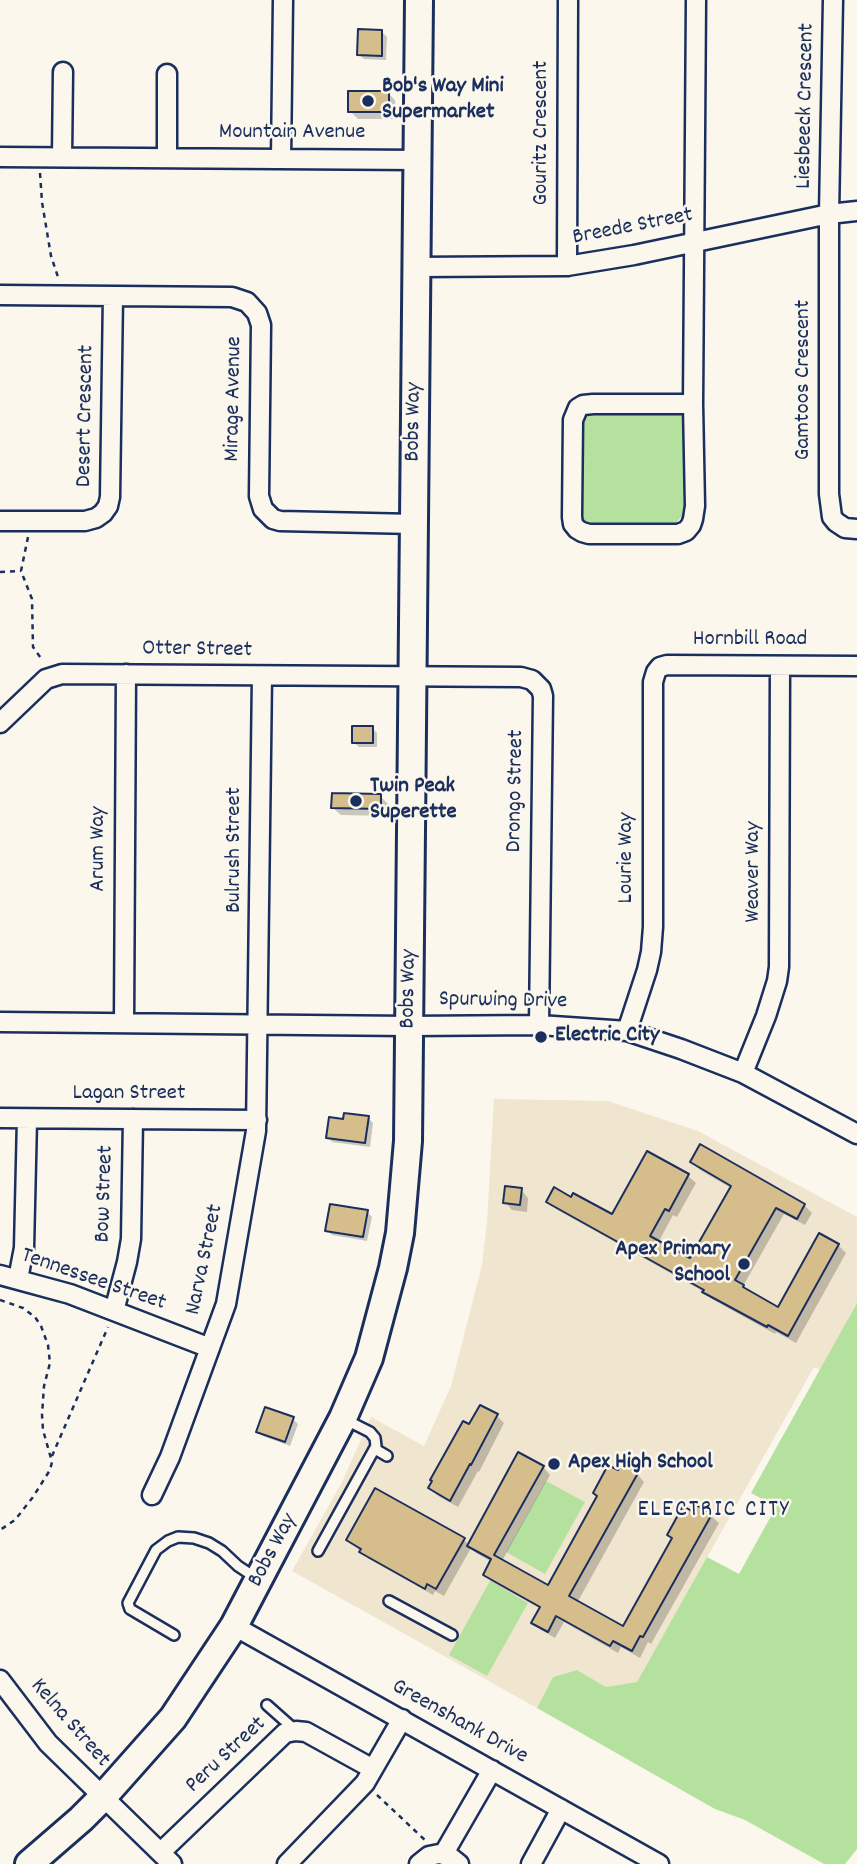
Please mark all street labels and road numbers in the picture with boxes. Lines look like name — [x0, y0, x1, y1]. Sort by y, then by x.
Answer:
street label: Liesbeeck Crescent — [792, 23, 822, 189]
street label: Gouritz Crescent — [529, 60, 557, 206]
street label: Mountain Avenue — [219, 120, 365, 148]
street label: Breede Street — [571, 203, 695, 253]
street label: Gamtoos Crescent — [791, 300, 819, 460]
street label: Mirage Avenue — [220, 336, 250, 462]
street label: Desert Crescent — [72, 345, 102, 487]
street label: Bobs Way — [401, 382, 429, 462]
street label: Hornbill Road — [693, 627, 807, 655]
street label: Otter Street — [142, 636, 252, 666]
street label: Drongo Street — [502, 729, 532, 853]
street label: Bulrush Street — [222, 787, 250, 913]
street label: Arum Way — [86, 806, 114, 892]
street label: Lourie Way — [614, 813, 642, 903]
street label: Weaver Way — [741, 822, 769, 922]
street label: Bobs Way — [396, 949, 424, 1029]
street label: Spurwing Drive — [439, 987, 567, 1017]
street label: Lagan Street — [73, 1081, 185, 1109]
street label: Bow Street — [91, 1145, 121, 1243]
street label: Narva Street — [181, 1202, 231, 1318]
street label: Tennessee Street — [17, 1243, 169, 1319]
street label: Bobs Way — [243, 1509, 305, 1593]
street label: Kelna Street — [23, 1674, 115, 1774]
street label: Greenshank Drive — [386, 1674, 532, 1772]
street label: Peru Street — [181, 1712, 273, 1800]

